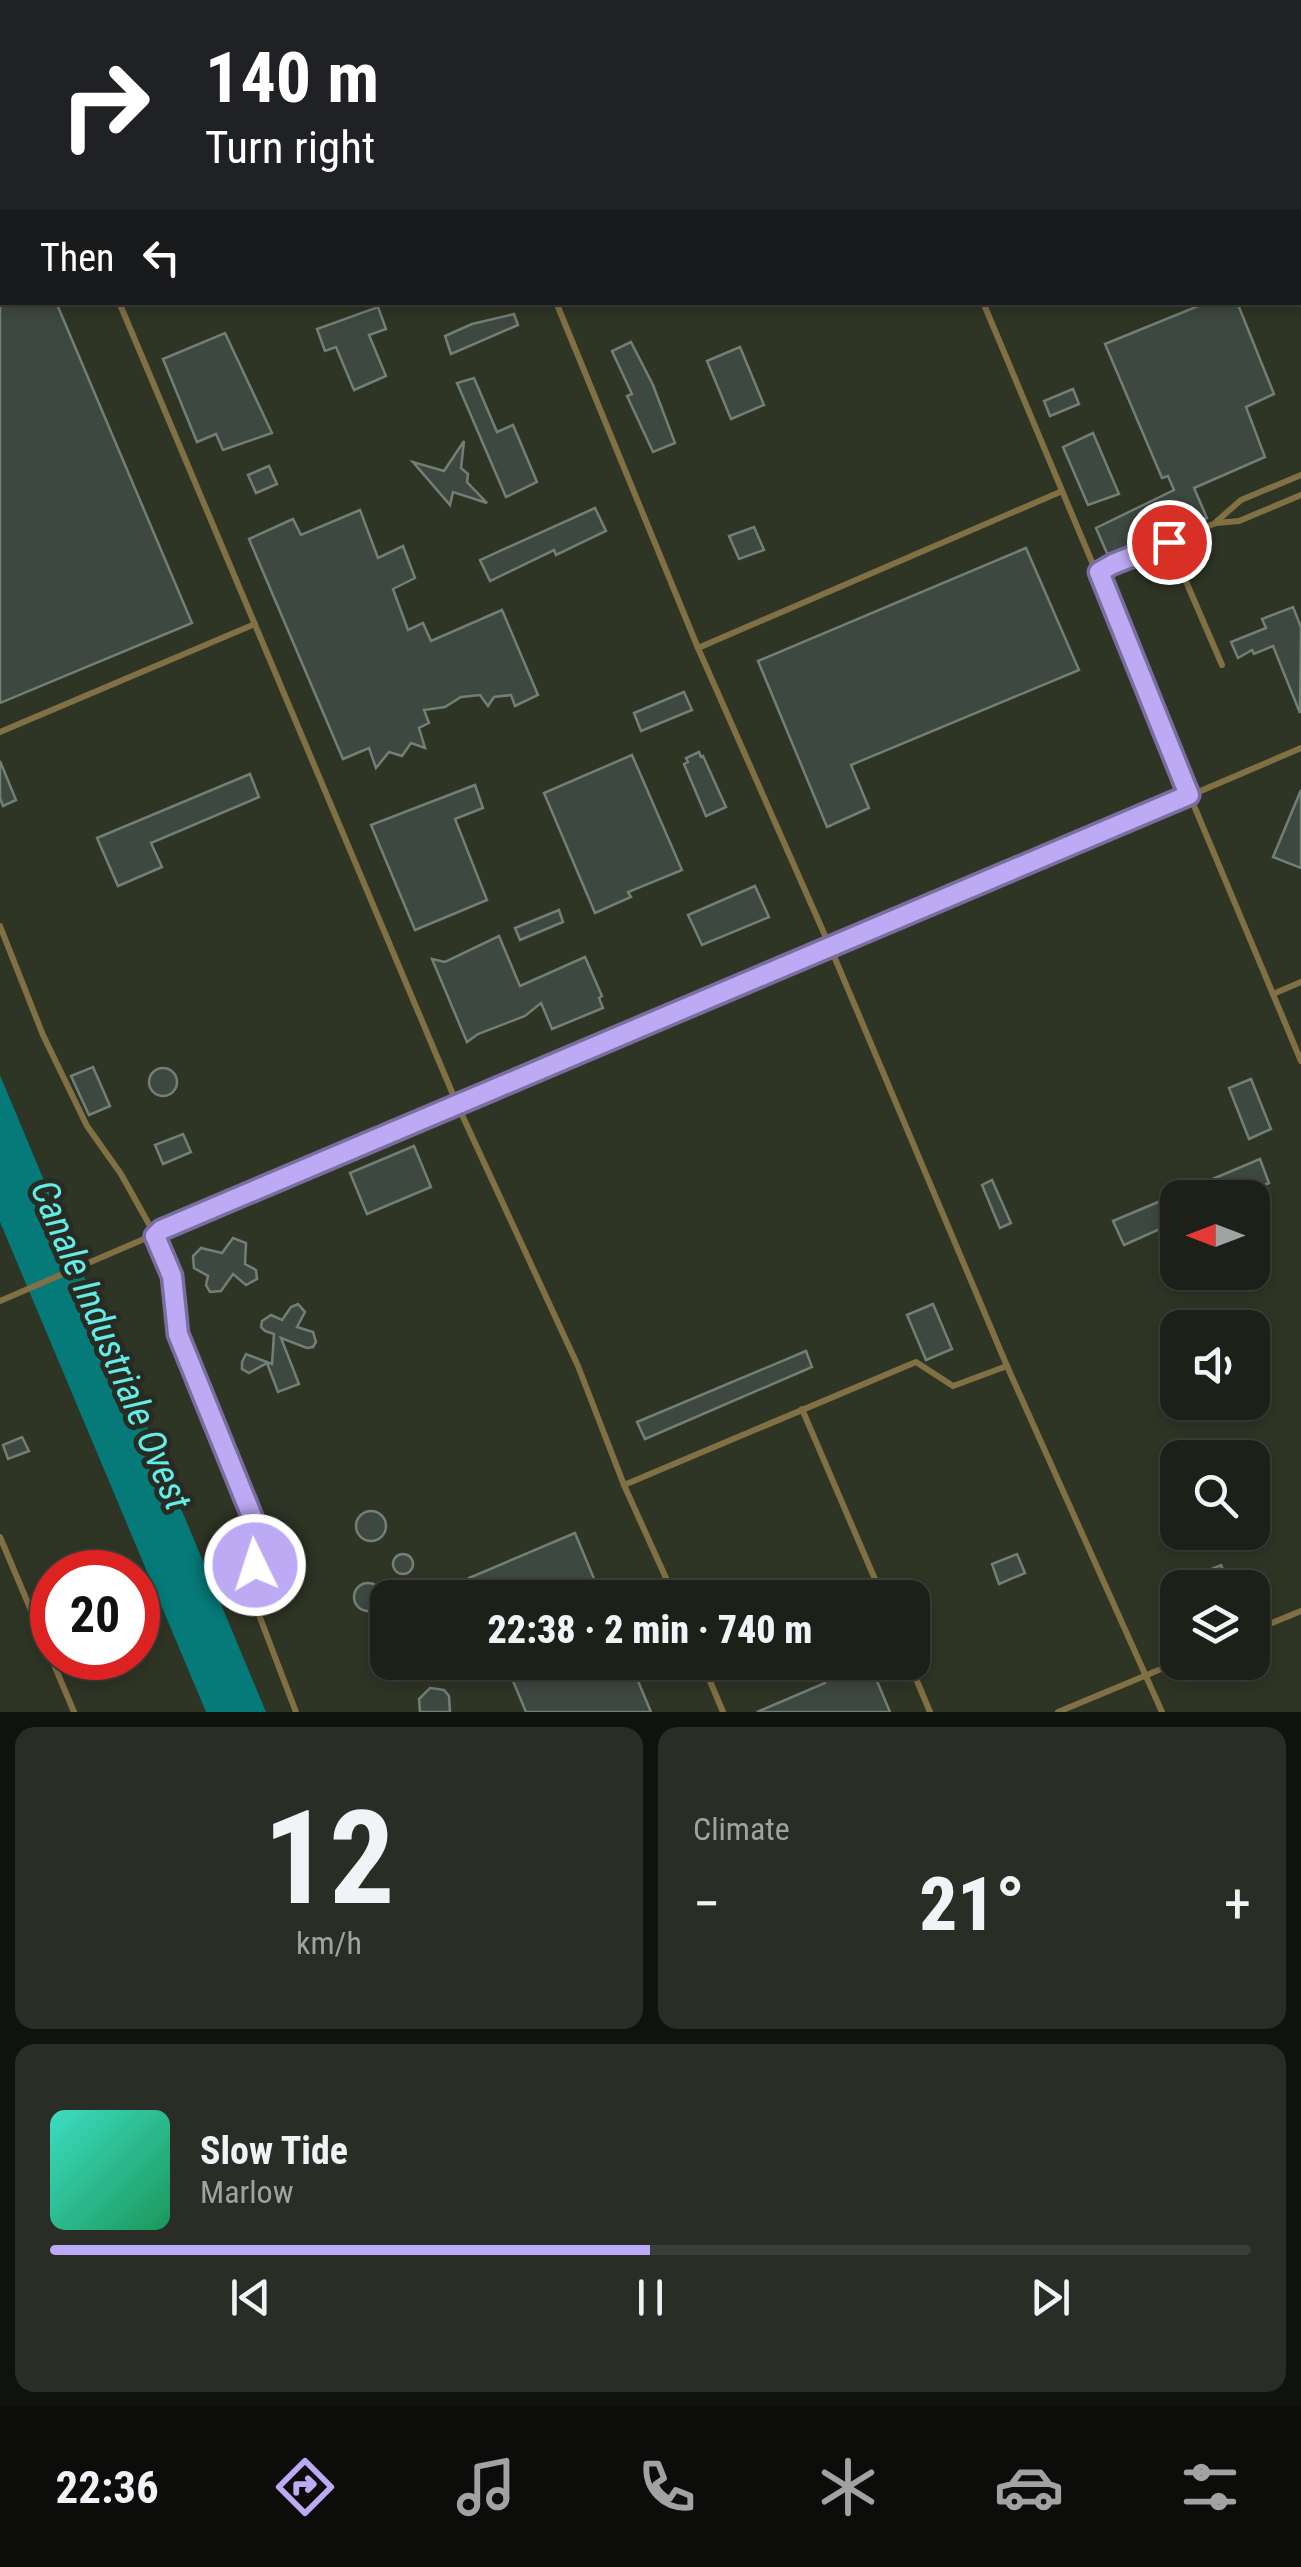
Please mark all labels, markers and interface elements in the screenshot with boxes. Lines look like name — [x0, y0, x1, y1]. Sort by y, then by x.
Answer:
text: 140 m — [205, 37, 379, 119]
icon: right — [40, 40, 170, 170]
text: Turn right — [205, 121, 375, 174]
icon: left — [134, 230, 189, 285]
text: Then — [40, 236, 114, 280]
pin — [1127, 500, 1212, 585]
icon: arrive — [1142, 515, 1197, 570]
water label: Canale Industriale Ovest — [22, 1174, 201, 1517]
north arrow — [1160, 1180, 1270, 1290]
map controls — [1160, 1180, 1270, 1680]
button: sound — [1160, 1310, 1270, 1420]
button: search — [1160, 1440, 1270, 1550]
position arrow — [203, 1513, 307, 1617]
speed limit sign: 20 — [30, 1550, 160, 1680]
button: layers — [1160, 1570, 1270, 1680]
text: 22:38 · 2 min · 740 m — [488, 1608, 812, 1652]
text: 12 — [263, 1782, 395, 1935]
text: Climate — [693, 1810, 790, 1848]
text: 21° — [919, 1860, 1025, 1948]
text: − — [693, 1872, 721, 1936]
text: + — [1224, 1872, 1251, 1936]
text: km/h — [296, 1924, 362, 1962]
text: Slow Tide — [200, 2129, 348, 2173]
text: Marlow — [200, 2173, 293, 2211]
icon: previous — [223, 2270, 278, 2325]
icon: pause — [623, 2270, 678, 2325]
icon: next — [1023, 2270, 1078, 2325]
icon: directions — [270, 2452, 340, 2522]
icon: music — [451, 2452, 521, 2522]
icon: phone — [632, 2452, 702, 2522]
icon: climate — [813, 2452, 883, 2522]
icon: car — [994, 2452, 1064, 2522]
icon: filters — [1175, 2452, 1245, 2522]
text: 22:36 — [56, 2461, 159, 2514]

